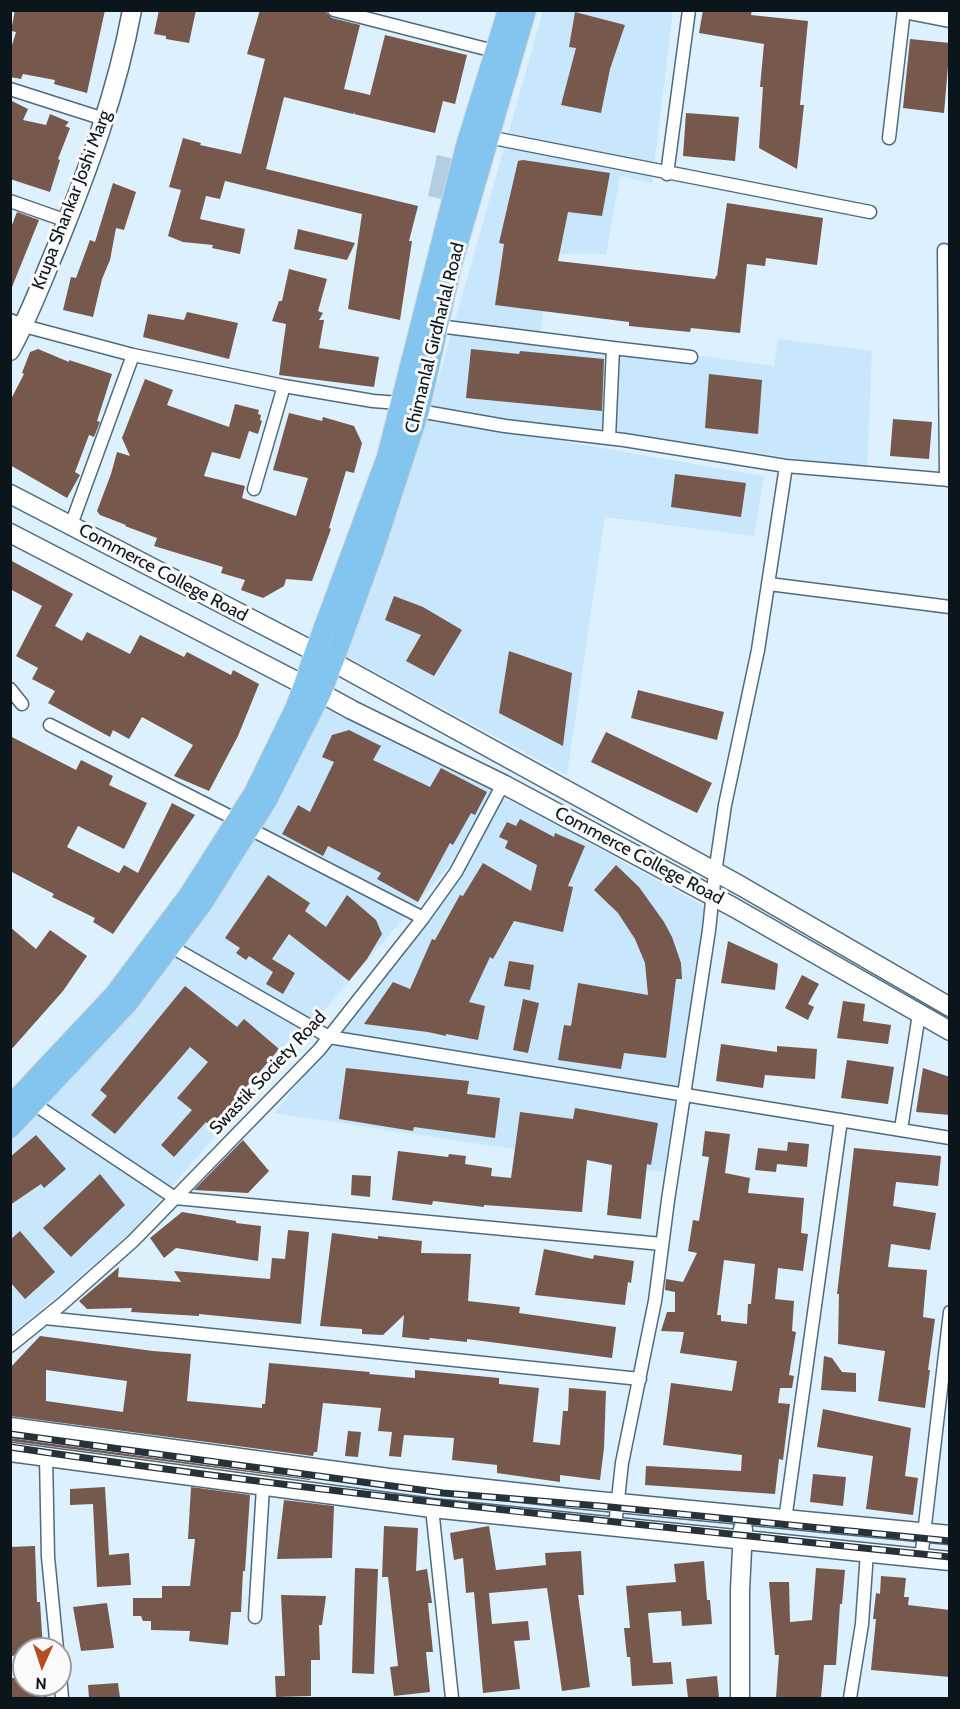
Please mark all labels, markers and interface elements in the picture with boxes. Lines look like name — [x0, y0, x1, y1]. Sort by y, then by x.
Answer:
street label: Krupa Shankar Joshi Marg — [28, 107, 116, 293]
street label: Chimanlal Girdharlal Road — [401, 240, 469, 436]
street label: Commerce College Road — [75, 519, 251, 627]
street label: Commerce College Road — [551, 802, 727, 910]
street label: Swastik Society Road — [205, 1007, 331, 1139]
north arrow — [12, 1637, 72, 1697]
text: N — [35, 1674, 47, 1693]

